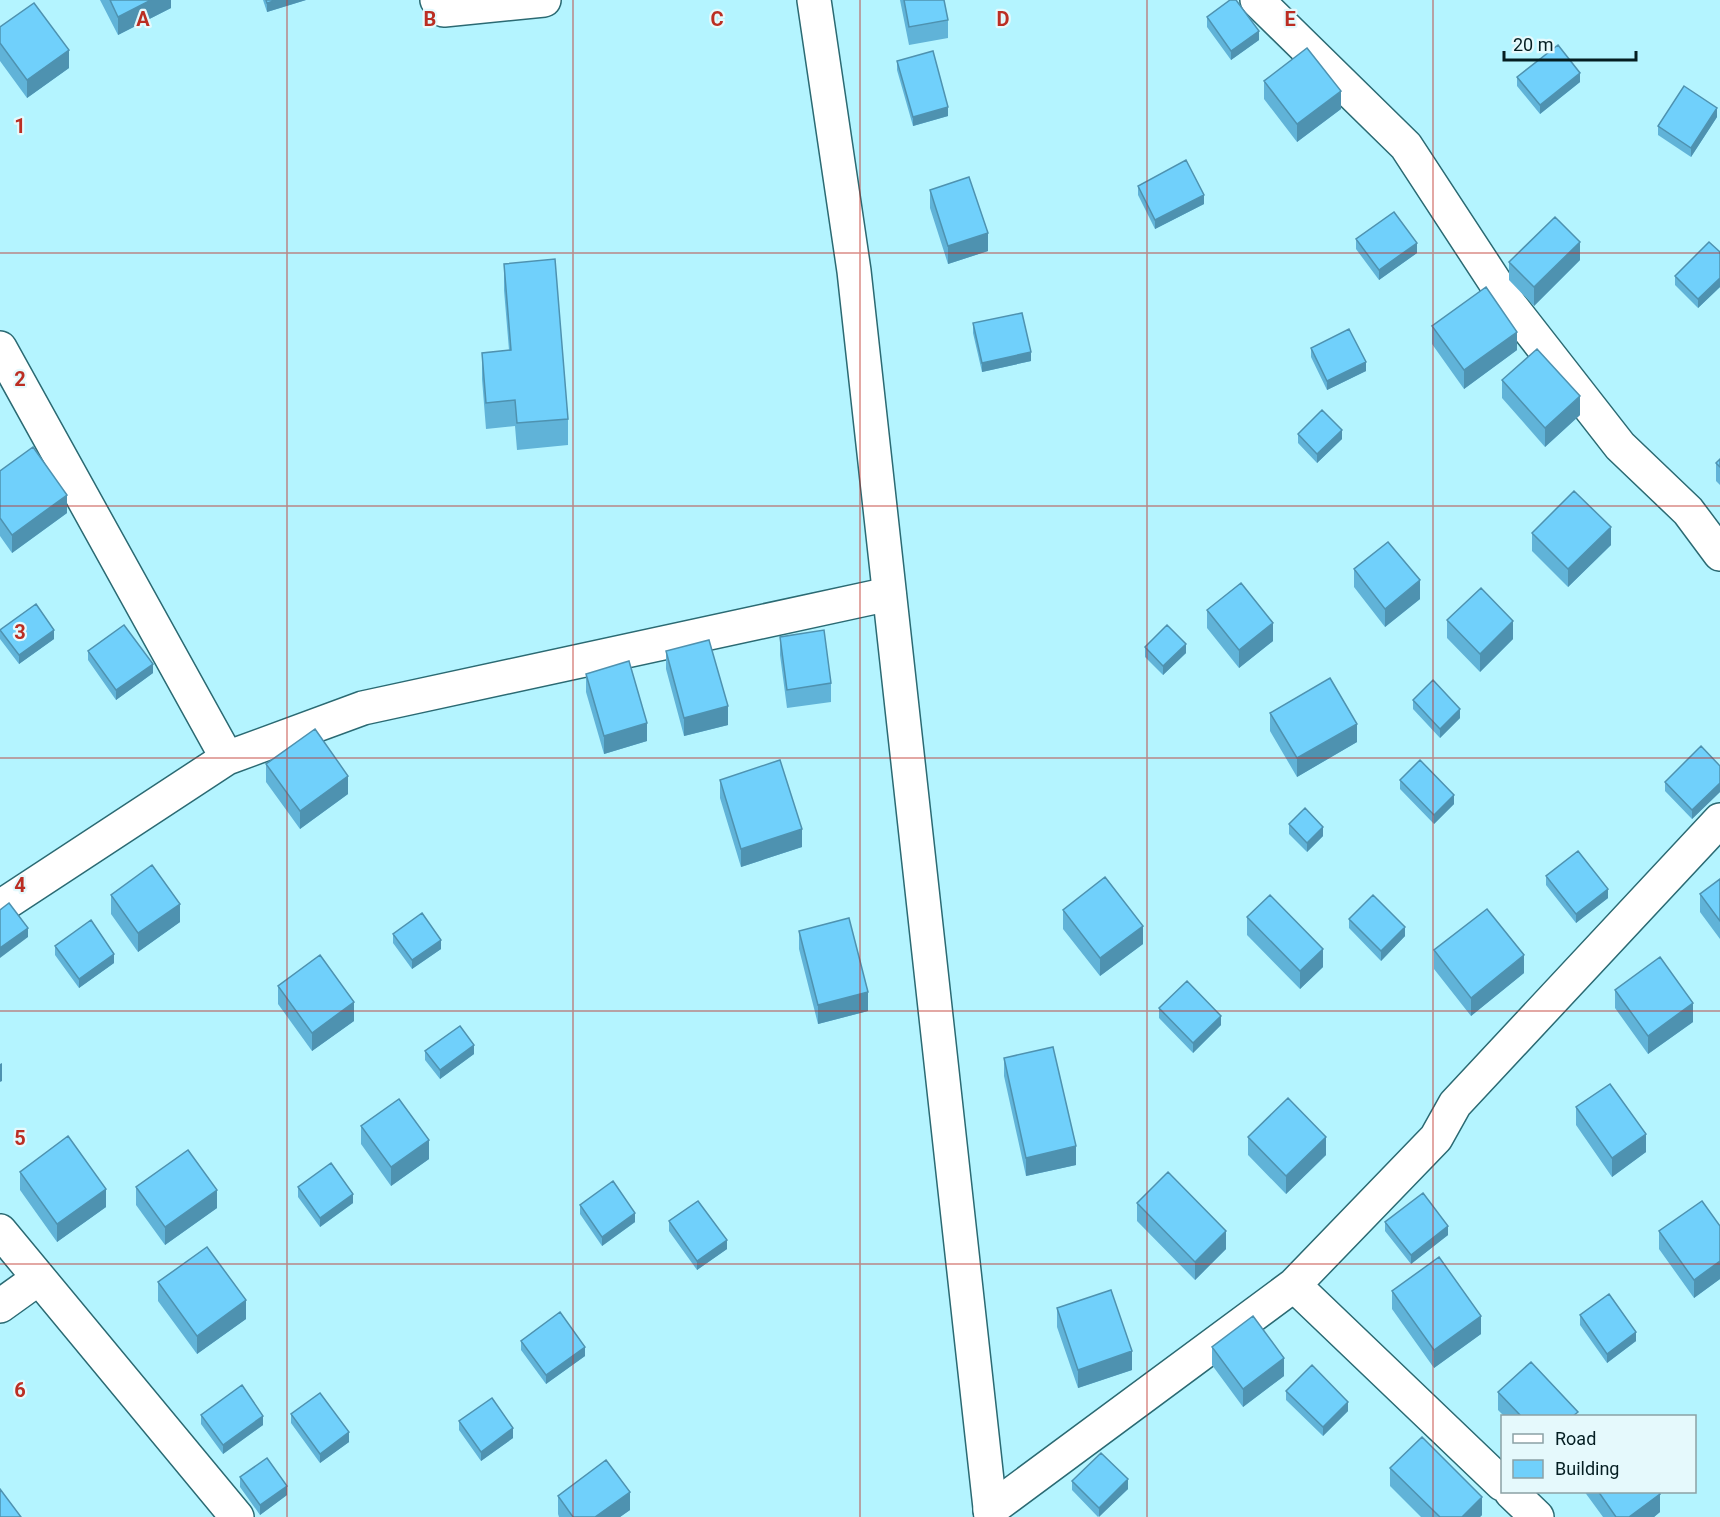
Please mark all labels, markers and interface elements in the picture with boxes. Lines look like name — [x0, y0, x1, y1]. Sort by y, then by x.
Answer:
text: A — [136, 7, 150, 31]
text: B — [424, 7, 436, 31]
text: C — [710, 7, 724, 31]
text: D — [997, 7, 1010, 31]
text: E — [1284, 7, 1296, 31]
scale bar — [1504, 24, 1636, 62]
text: 20 m — [1513, 34, 1553, 55]
text: 1 — [14, 114, 26, 138]
text: 2 — [14, 367, 26, 391]
text: 3 — [14, 620, 26, 644]
text: 4 — [14, 873, 26, 897]
text: 5 — [14, 1126, 26, 1150]
text: 6 — [14, 1378, 26, 1402]
legend — [1501, 1415, 1696, 1493]
text: Road — [1555, 1428, 1596, 1449]
text: Building — [1555, 1458, 1619, 1479]

